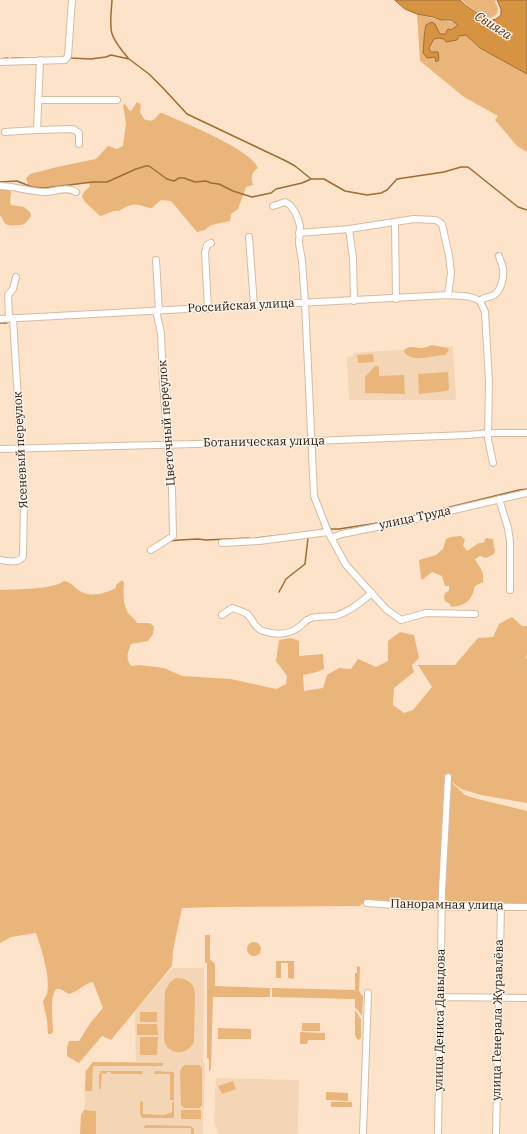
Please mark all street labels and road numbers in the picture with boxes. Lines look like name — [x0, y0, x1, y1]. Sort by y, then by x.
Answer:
street label: Российская улица — [187, 296, 295, 316]
street label: Цветочный переулок — [155, 359, 179, 487]
street label: Ясеневый переулок — [11, 391, 31, 509]
street label: Ботаническая улица — [203, 434, 325, 450]
street label: улица Труда — [378, 503, 452, 533]
street label: Панорамная улица — [390, 897, 504, 913]
street label: улица Генерала Журавлёва — [489, 939, 507, 1101]
street label: улица Дениса Давыдова — [432, 949, 448, 1091]

